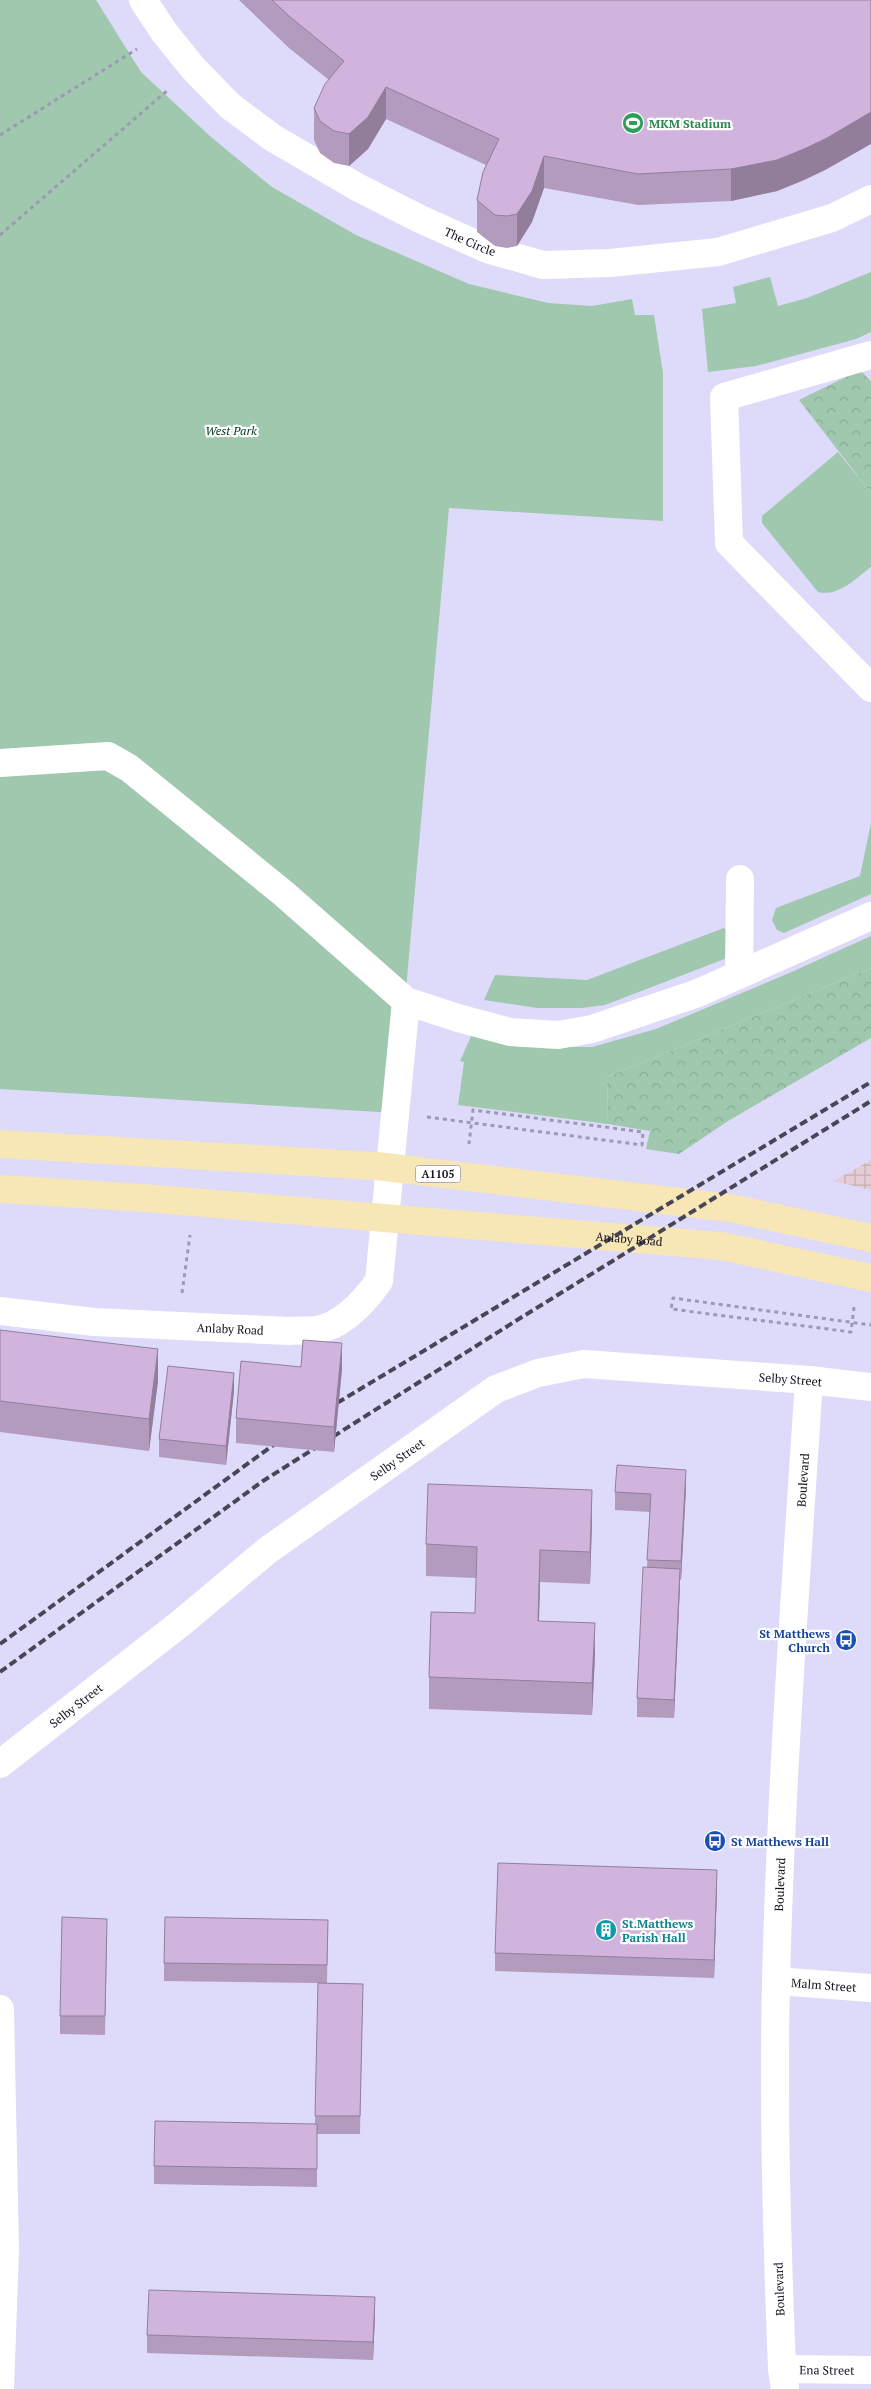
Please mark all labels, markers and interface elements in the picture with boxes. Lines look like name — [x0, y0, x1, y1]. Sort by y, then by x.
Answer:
sports icon: MKM Stadium — [621, 111, 645, 135]
place label: MKM Stadium — [649, 116, 731, 131]
street label: The Circle — [442, 223, 498, 259]
park label: West Park — [205, 423, 257, 438]
road number: A1105 — [416, 1166, 460, 1182]
street label: Anlaby Road — [595, 1228, 663, 1249]
street label: Anlaby Road — [196, 1319, 264, 1337]
street label: Selby Street — [758, 1369, 824, 1389]
street label: Selby Street — [367, 1434, 428, 1483]
street label: Boulevard — [793, 1452, 812, 1507]
place label: St Matthews Church — [759, 1626, 831, 1655]
bus stop icon: St Matthews Church — [834, 1628, 858, 1652]
street label: Selby Street — [46, 1679, 106, 1730]
bus stop icon: St Matthews Hall — [703, 1829, 727, 1853]
place label: St Matthews Hall — [731, 1834, 829, 1849]
street label: Boulevard — [771, 1857, 788, 1912]
place label: St.Matthews Parish Hall — [622, 1916, 694, 1945]
building icon: St.Matthews Parish Hall — [594, 1918, 618, 1942]
street label: Malm Street — [791, 1975, 858, 1994]
street label: Boulevard — [771, 2262, 787, 2316]
street label: Ena Street — [799, 2362, 855, 2377]

